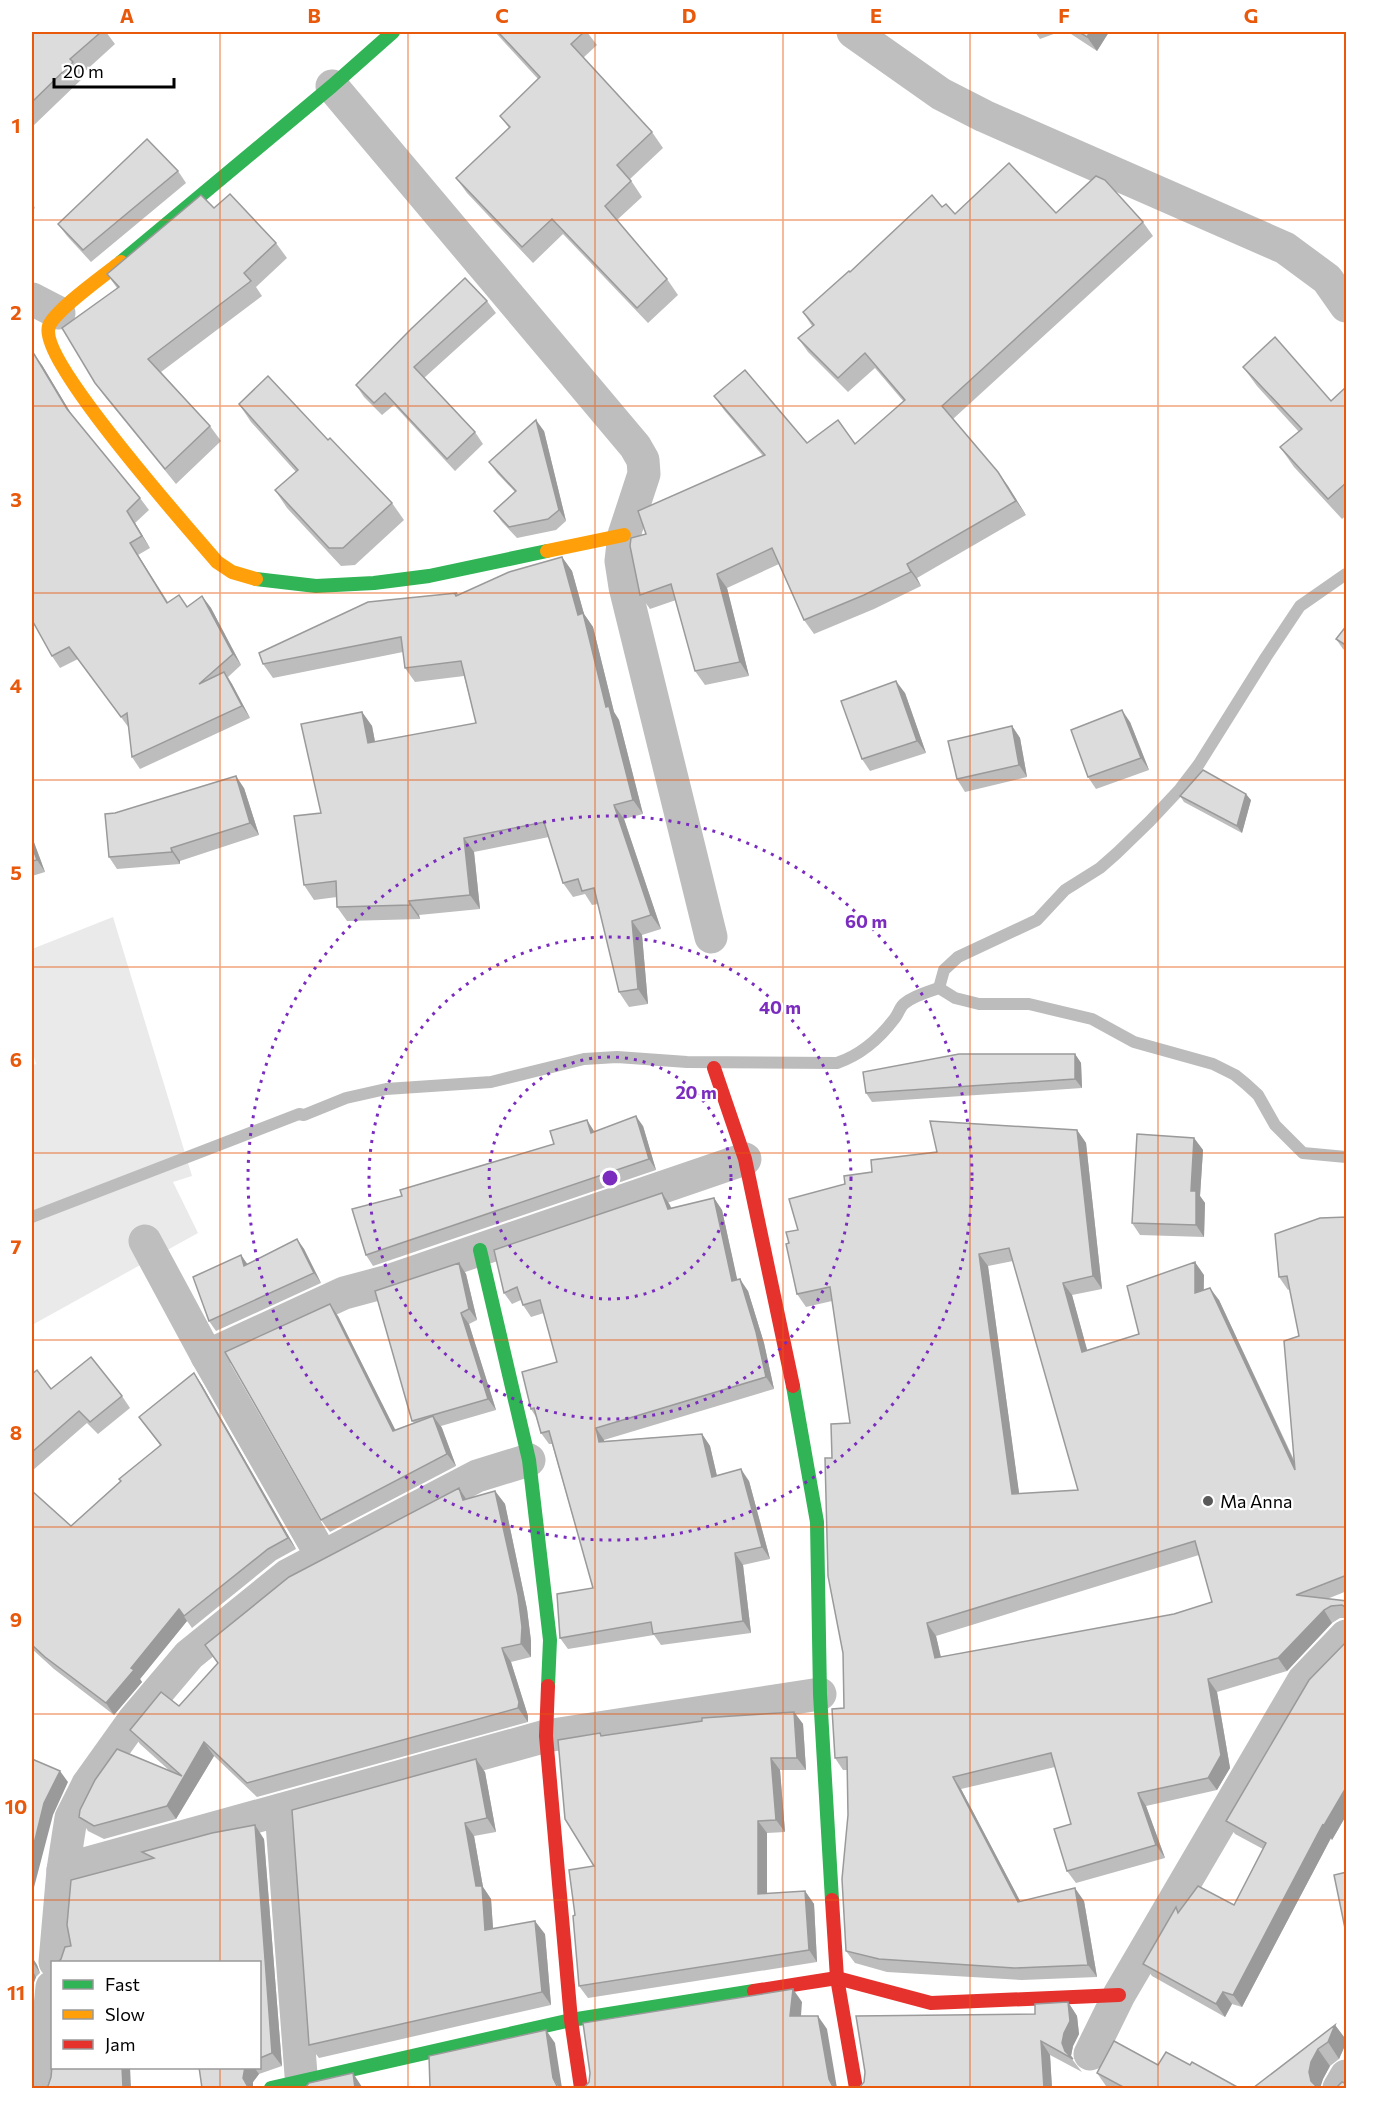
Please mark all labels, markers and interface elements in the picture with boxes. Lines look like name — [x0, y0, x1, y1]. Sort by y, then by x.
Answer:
text: A — [120, 3, 134, 27]
text: B — [307, 3, 321, 27]
text: C — [495, 3, 509, 27]
text: D — [682, 3, 696, 27]
text: E — [870, 3, 882, 27]
text: F — [1058, 3, 1070, 27]
text: G — [1244, 3, 1258, 27]
scale bar — [54, 51, 174, 89]
text: 20 m — [63, 60, 104, 82]
text: 1 — [11, 113, 21, 137]
text: 2 — [10, 300, 22, 324]
text: 3 — [10, 487, 22, 511]
text: 4 — [10, 673, 22, 697]
text: 5 — [10, 860, 22, 884]
text: 60 m — [845, 910, 887, 932]
text: 40 m — [759, 996, 801, 1018]
text: 6 — [10, 1047, 22, 1071]
text: 20 m — [675, 1081, 717, 1103]
centre of rings — [600, 1168, 620, 1188]
text: 7 — [11, 1234, 22, 1258]
text: 8 — [10, 1420, 22, 1444]
place label: Ma Anna — [1220, 1490, 1292, 1512]
marker: Ma Anna — [1201, 1494, 1215, 1508]
text: 9 — [10, 1607, 22, 1631]
text: 10 — [5, 1794, 27, 1818]
legend — [51, 1961, 261, 2069]
text: Fast — [105, 1973, 140, 1995]
text: 11 — [7, 1980, 25, 2004]
text: Slow — [105, 2003, 145, 2025]
text: Jam — [105, 2033, 135, 2055]

